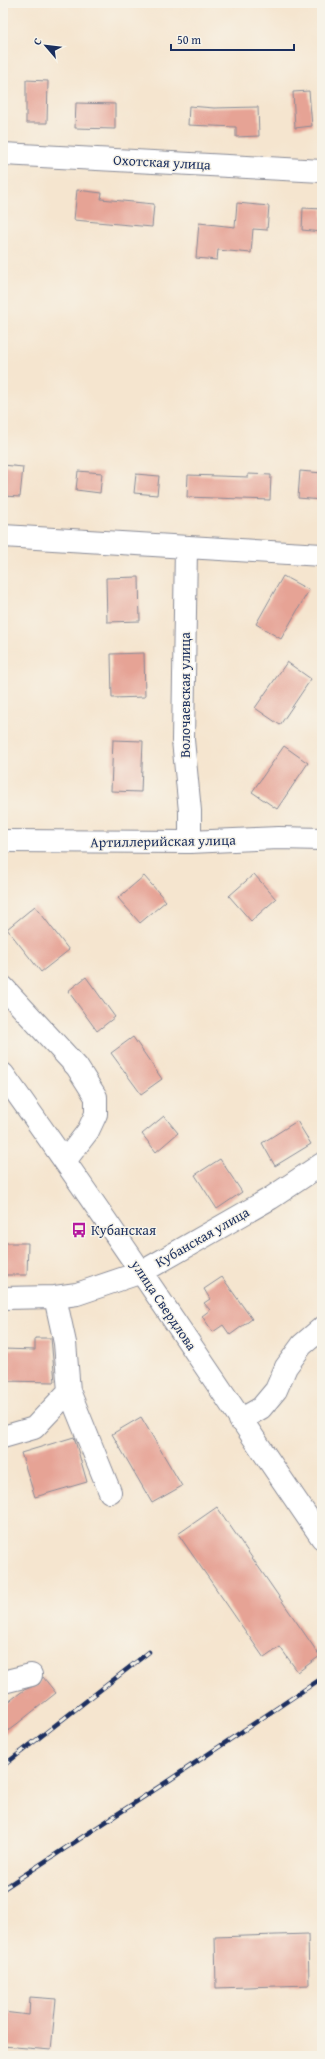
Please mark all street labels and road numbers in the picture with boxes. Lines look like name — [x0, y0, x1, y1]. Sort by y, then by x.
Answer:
street label: Охотская улица — [113, 149, 212, 175]
street label: Волочаевская улица — [175, 632, 195, 758]
street label: Артиллерийская улица — [90, 830, 236, 852]
street label: Кубанская улица — [151, 1202, 253, 1272]
street label: улица Свердлова — [126, 1255, 202, 1355]

